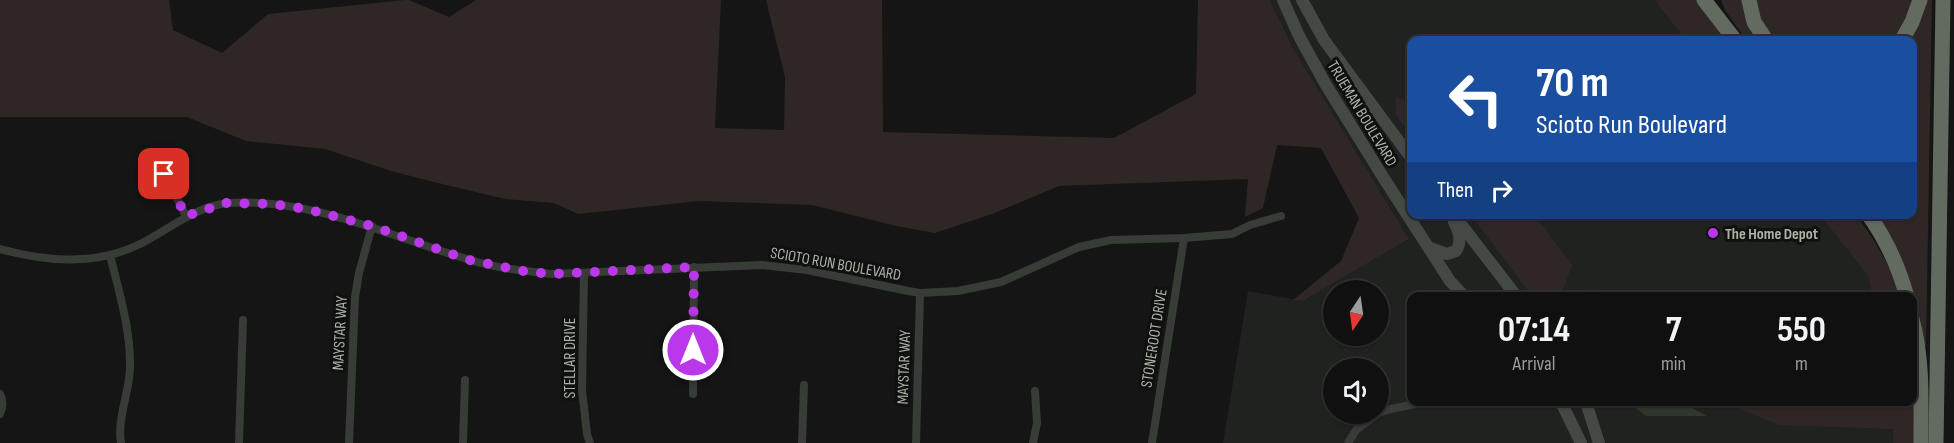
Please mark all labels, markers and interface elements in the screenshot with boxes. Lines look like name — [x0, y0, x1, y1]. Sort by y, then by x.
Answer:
street label: TRUEMAN BOULEVARD — [1323, 58, 1401, 170]
text: 70 m — [1536, 58, 1609, 109]
icon: left — [1437, 60, 1515, 138]
text: Scioto Run Boulevard — [1536, 109, 1727, 141]
pin — [138, 148, 189, 199]
icon: arrive — [147, 157, 180, 190]
icon: right — [1485, 174, 1518, 207]
text: Then — [1437, 177, 1473, 204]
place label: The Home Depot — [1725, 225, 1818, 244]
marker: The Home Depot — [1706, 226, 1720, 240]
street label: SCIOTO RUN BOULEVARD — [769, 244, 903, 285]
north arrow — [1323, 280, 1389, 346]
map controls — [1323, 280, 1389, 424]
street label: STONEROOT DRIVE — [1137, 288, 1172, 389]
street label: MAYSTAR WAY — [329, 295, 352, 371]
text: 07:14 — [1498, 309, 1570, 352]
text: 7 — [1666, 309, 1681, 352]
text: 550 — [1777, 309, 1826, 352]
street label: STELLAR DRIVE — [561, 318, 580, 398]
position arrow — [661, 318, 725, 382]
street label: MAYSTAR WAY — [894, 329, 915, 405]
text: Arrival — [1512, 352, 1555, 376]
text: min — [1661, 352, 1686, 376]
text: m — [1795, 352, 1808, 376]
button: sound — [1323, 358, 1389, 424]

